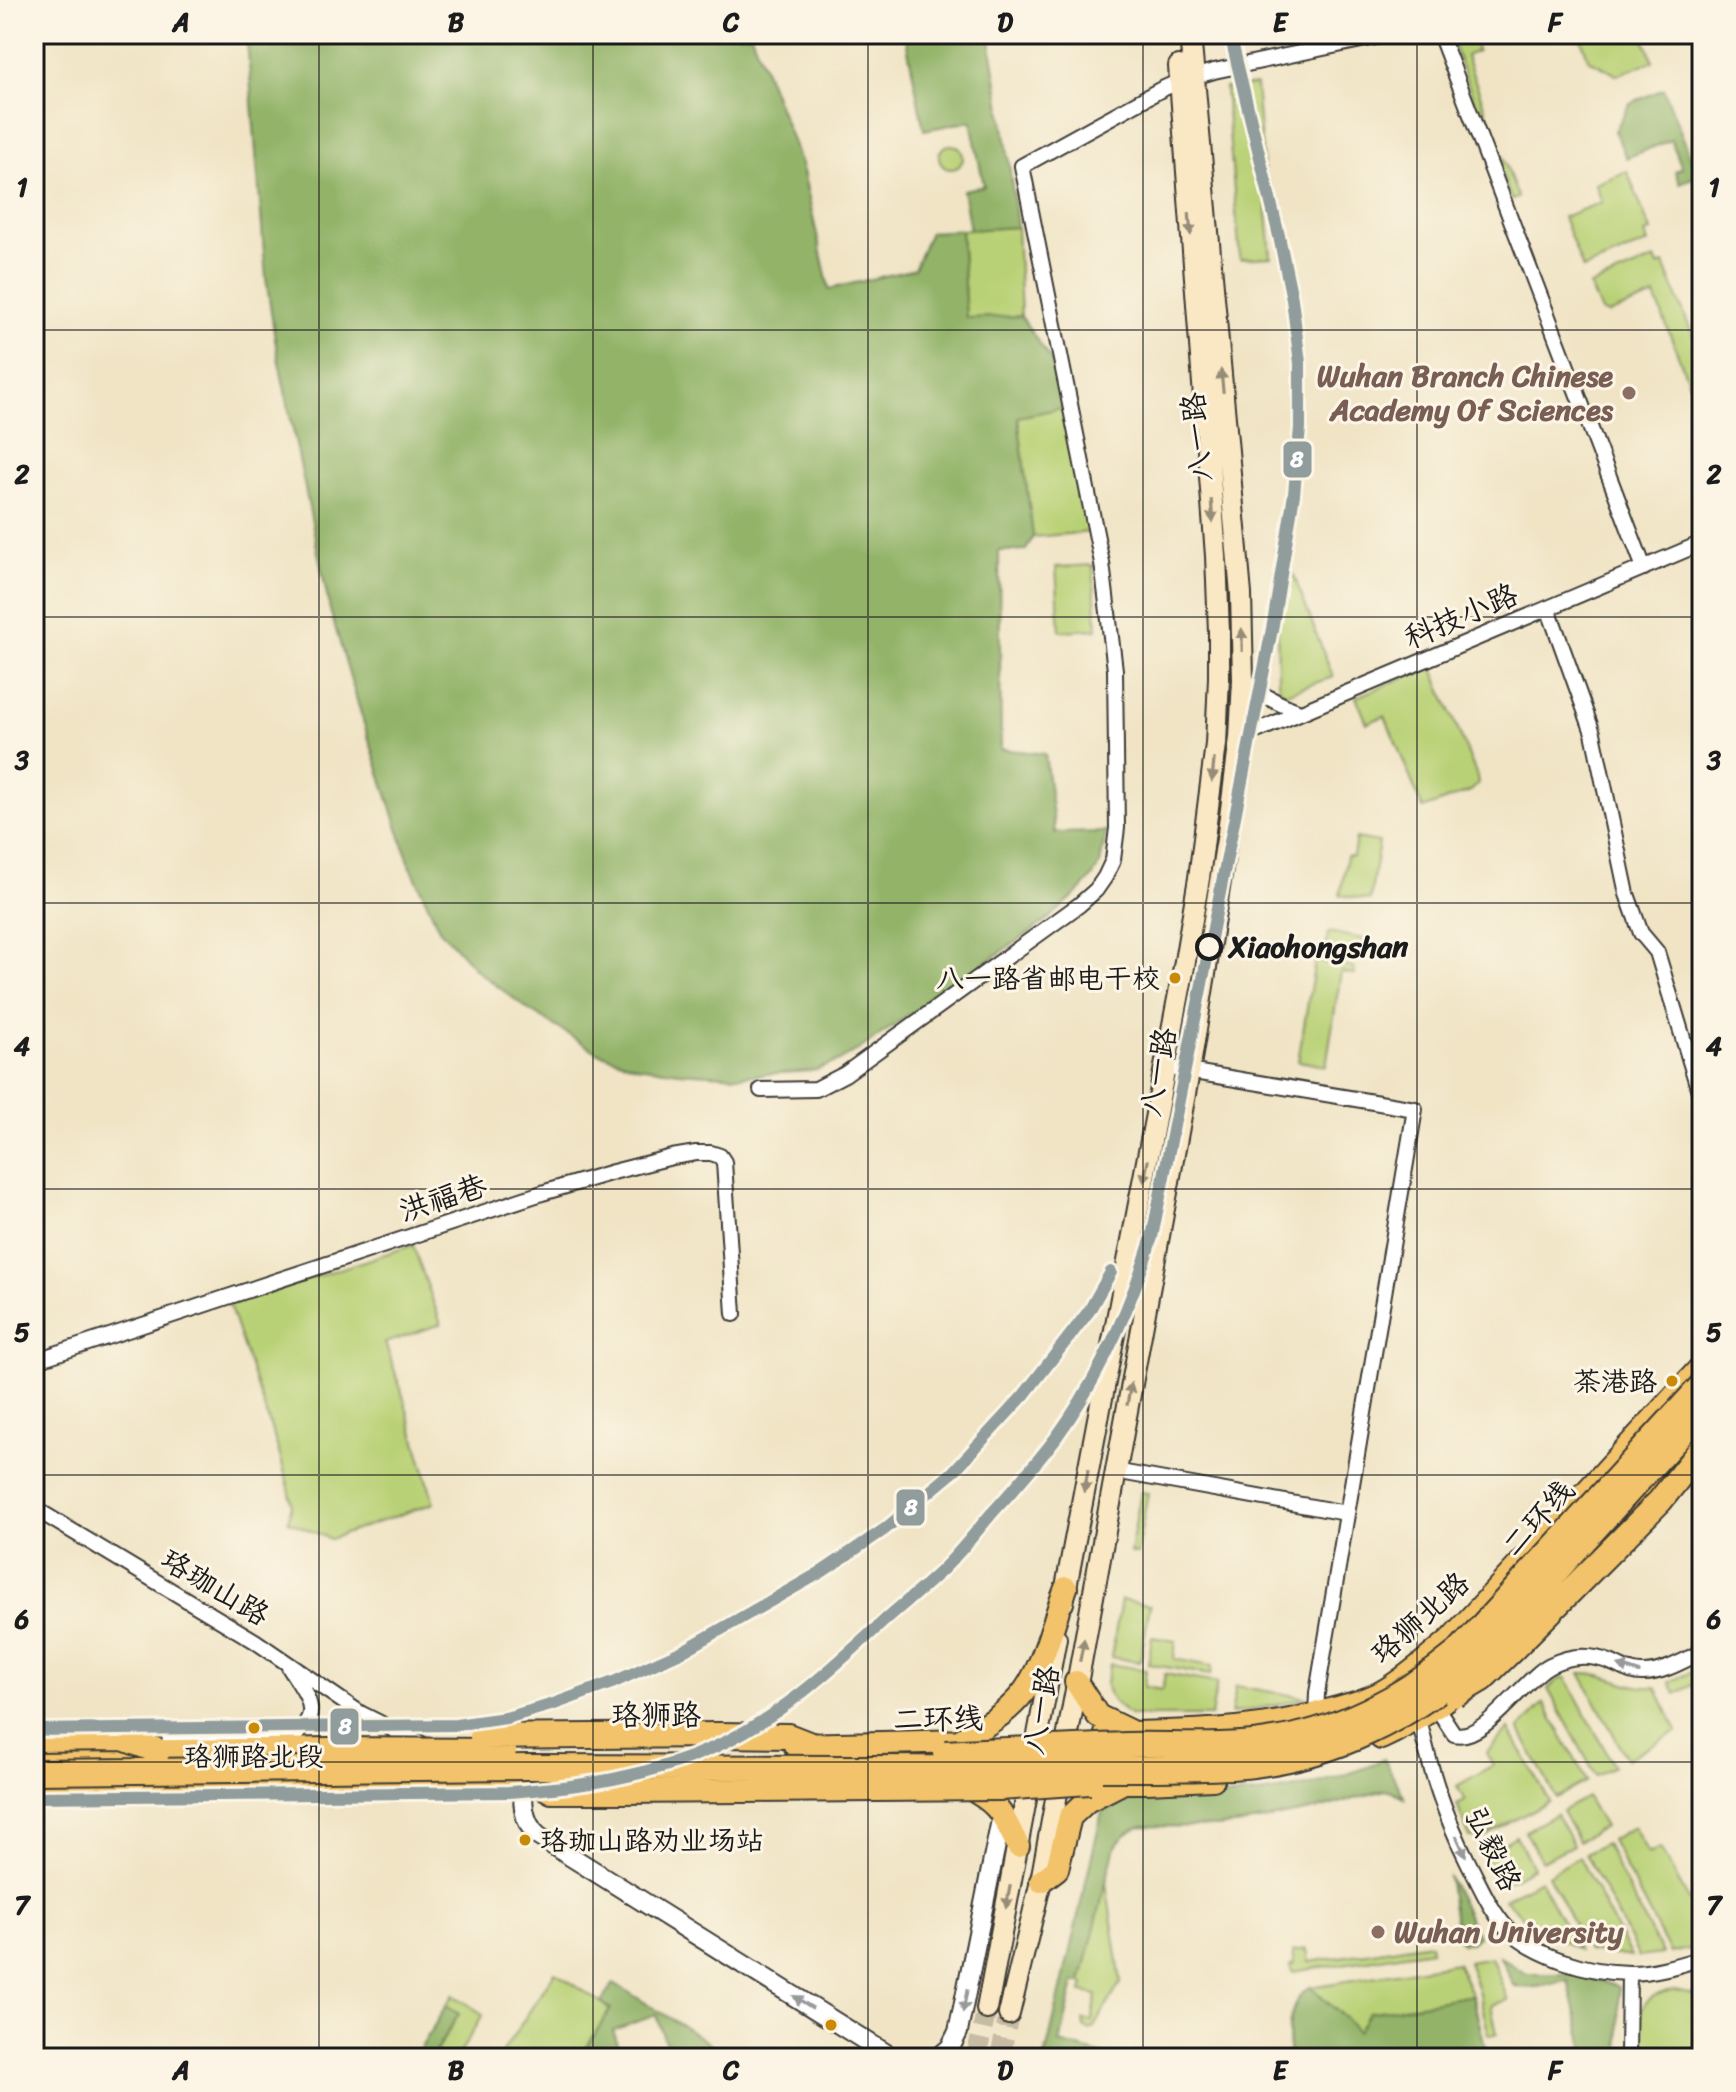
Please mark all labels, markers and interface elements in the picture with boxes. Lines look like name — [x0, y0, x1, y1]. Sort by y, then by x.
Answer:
text: A — [171, 0, 190, 45]
text: B — [448, 0, 465, 45]
text: C — [722, 0, 740, 45]
text: D — [997, 0, 1013, 45]
text: E — [1273, 0, 1290, 45]
text: F — [1547, 0, 1564, 45]
text: 1 — [16, 164, 28, 210]
text: 1 — [1708, 164, 1720, 210]
one-way arrow — [1184, 211, 1197, 236]
place label: Wuhan Branch Chinese Academy Of Sciences — [1317, 349, 1614, 437]
one-way arrow — [1215, 368, 1228, 393]
marker: Wuhan Branch Chinese Academy Of Sciences — [1620, 384, 1638, 402]
street label: 八一路 — [1165, 389, 1229, 485]
line badge: 8 — [1282, 440, 1313, 479]
text: 8 — [1289, 440, 1304, 479]
text: 2 — [13, 451, 30, 497]
text: 2 — [1705, 451, 1722, 497]
one-way arrow — [1206, 499, 1219, 524]
street label: 科技小路 — [1395, 568, 1527, 664]
one-way arrow — [1236, 627, 1249, 652]
text: 3 — [14, 737, 30, 783]
text: 3 — [1706, 737, 1722, 783]
one-way arrow — [1206, 758, 1219, 783]
place label: Xiaohongshan — [1227, 920, 1409, 974]
marker: Xiaohongshan — [1196, 934, 1222, 960]
place label: 八一路省邮电干校 — [936, 954, 1160, 1003]
marker: 八一路省邮电干校 — [1167, 970, 1183, 986]
text: 4 — [14, 1023, 30, 1069]
street label: 八一路 — [1124, 1023, 1192, 1121]
text: 4 — [1706, 1023, 1722, 1069]
street label: 洪福巷 — [392, 1158, 494, 1238]
one-way arrow — [1139, 1159, 1151, 1184]
text: 5 — [14, 1309, 30, 1355]
text: 5 — [1706, 1309, 1722, 1355]
place label: 茶港路 — [1573, 1357, 1657, 1406]
marker: 茶港路 — [1664, 1373, 1680, 1389]
one-way arrow — [1124, 1381, 1136, 1406]
street label: 二环线 — [1488, 1466, 1588, 1570]
one-way arrow — [1079, 1469, 1092, 1494]
line badge: 8 — [895, 1488, 926, 1527]
text: 8 — [903, 1488, 918, 1527]
street label: 珞珈山路 — [150, 1533, 280, 1641]
street label: 珞狮北路 — [1357, 1558, 1483, 1678]
text: 6 — [14, 1596, 30, 1642]
text: 6 — [1706, 1596, 1722, 1642]
one-way arrow — [1076, 1637, 1089, 1662]
street label: 八一路 — [1007, 1661, 1075, 1759]
one-way arrow — [1617, 1662, 1641, 1675]
street label: 珞狮路 — [611, 1688, 701, 1742]
street label: 二环线 — [893, 1691, 983, 1747]
line badge: 8 — [329, 1707, 360, 1746]
text: 8 — [337, 1707, 352, 1746]
marker: 珞狮路北段 — [246, 1720, 262, 1736]
place label: 珞狮路北段 — [184, 1732, 324, 1781]
street label: 弘毅路 — [1449, 1797, 1537, 1901]
place label: 珞珈山路劝业场站 — [540, 1816, 764, 1865]
marker: 珞珈山路劝业场站 — [517, 1832, 533, 1848]
one-way arrow — [1454, 1834, 1468, 1857]
text: 7 — [15, 1882, 32, 1928]
text: 7 — [1707, 1882, 1724, 1928]
one-way arrow — [1001, 1885, 1014, 1910]
place label: Wuhan University — [1394, 1905, 1625, 1959]
marker: Wuhan University — [1369, 1923, 1387, 1941]
one-way arrow — [958, 1989, 970, 2014]
one-way arrow — [792, 1995, 814, 2009]
unlabelled marker — [823, 2017, 839, 2033]
text: A — [171, 2047, 190, 2092]
text: B — [448, 2047, 465, 2092]
text: C — [722, 2047, 740, 2092]
text: D — [997, 2047, 1013, 2092]
text: E — [1273, 2047, 1290, 2092]
text: F — [1547, 2047, 1564, 2092]

